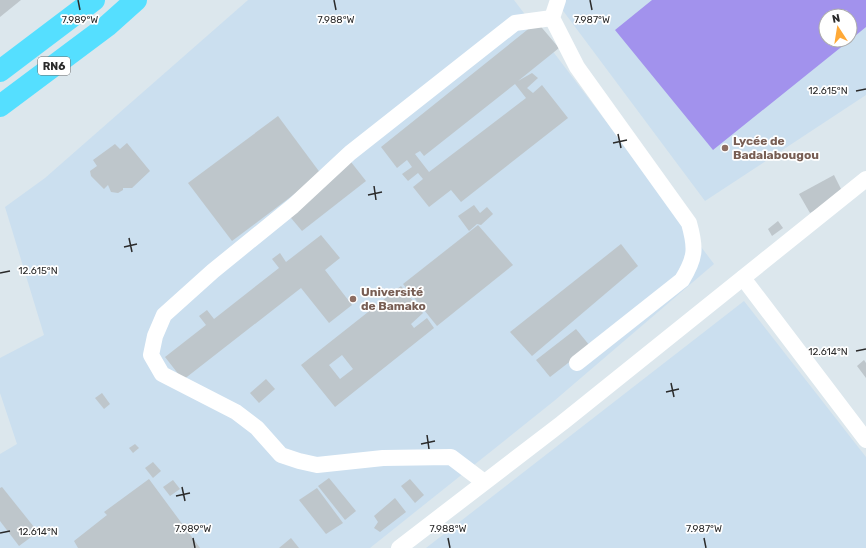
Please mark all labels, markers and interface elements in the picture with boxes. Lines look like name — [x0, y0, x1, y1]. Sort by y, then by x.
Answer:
north arrow — [818, 8, 858, 48]
text: N — [831, 12, 841, 26]
text: 7.989°W — [62, 14, 98, 26]
text: 7.988°W — [317, 14, 355, 26]
text: 7.987°W — [574, 14, 610, 26]
road number: RN6 — [38, 57, 70, 75]
text: 12.615°N — [808, 85, 848, 97]
place label: Lycée de Badalabougou — [733, 134, 819, 162]
marker: Lycée de Badalabougou — [720, 143, 730, 153]
text: 12.615°N — [18, 265, 58, 277]
place label: Université de Bamako — [361, 285, 426, 313]
marker: Université de Bamako — [348, 294, 358, 304]
text: 12.614°N — [808, 346, 848, 358]
text: 7.989°W — [175, 523, 211, 535]
text: 7.988°W — [429, 523, 467, 535]
text: 7.987°W — [686, 523, 722, 535]
text: 12.614°N — [18, 526, 58, 538]

